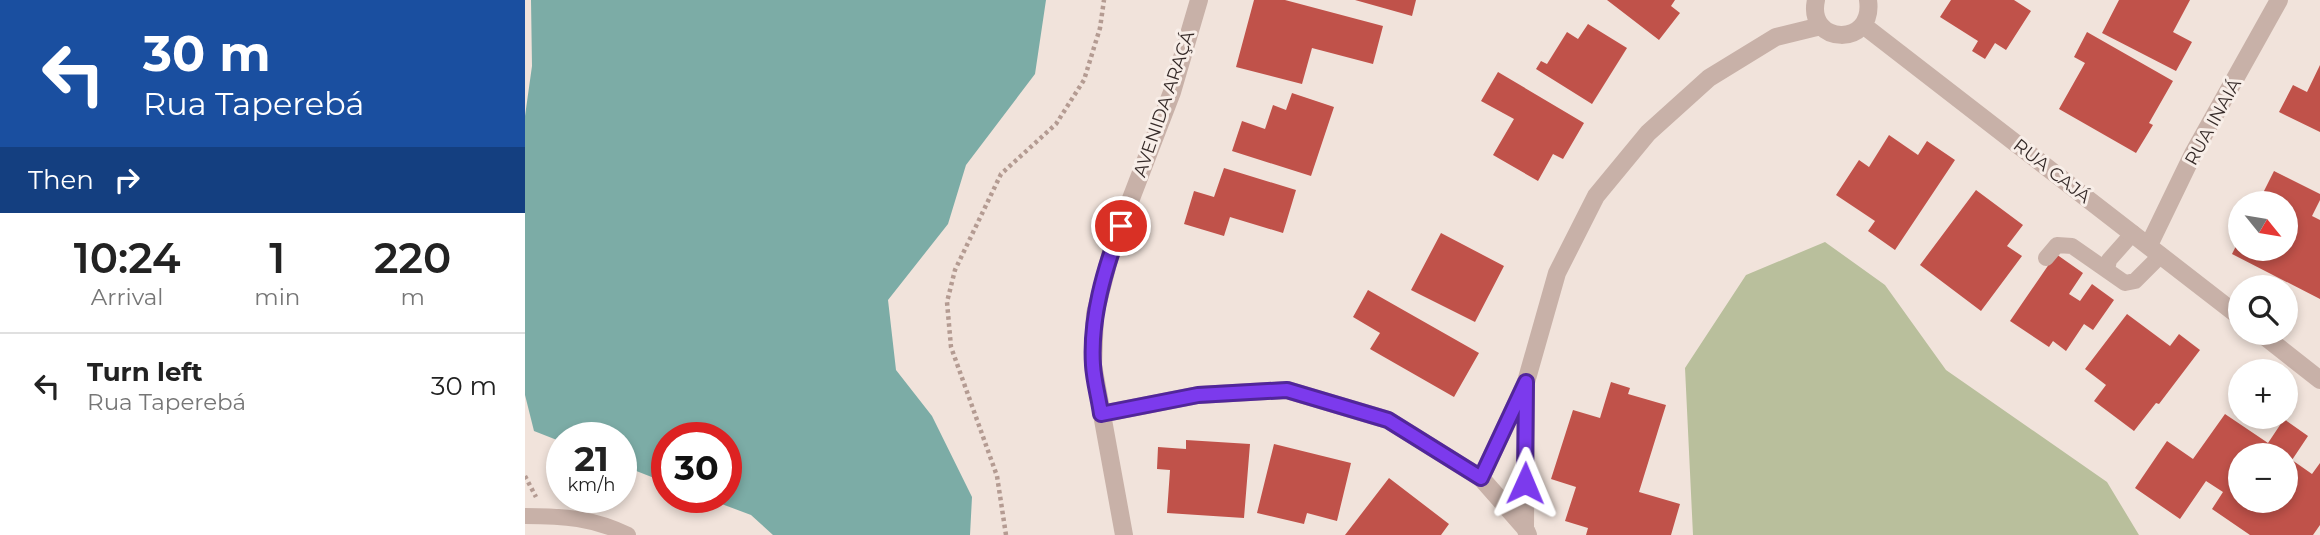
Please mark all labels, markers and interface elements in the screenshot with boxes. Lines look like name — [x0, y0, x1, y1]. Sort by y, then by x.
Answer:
text: 30 m — [143, 24, 271, 83]
icon: left — [28, 28, 119, 119]
street label: AVENIDA ARAÇÁ — [1129, 28, 1199, 180]
street label: RUA INAIÁ — [2180, 75, 2246, 169]
text: Rua Taperebá — [143, 84, 364, 123]
street label: RUA CAJÁ — [2009, 134, 2095, 208]
icon: right — [108, 161, 146, 199]
text: Then — [28, 164, 94, 196]
north arrow — [2228, 191, 2298, 261]
map controls — [2228, 191, 2298, 513]
pin — [1091, 196, 1151, 256]
icon: arrive — [1102, 207, 1140, 245]
text: 10:24 — [74, 232, 181, 284]
text: 1 — [269, 232, 285, 284]
text: 220 — [374, 232, 451, 284]
button: search — [2228, 275, 2298, 345]
text: Arrival — [91, 283, 163, 311]
text: min — [254, 283, 300, 311]
text: m — [400, 283, 425, 311]
text: Turn left — [87, 356, 203, 388]
button: + — [2228, 359, 2298, 429]
icon: left — [28, 367, 66, 405]
text: 30 m — [431, 370, 497, 402]
text: Rua Taperebá — [87, 388, 246, 416]
speed limit sign: 30 — [651, 422, 742, 513]
text: 21 — [574, 437, 609, 480]
button: − — [2228, 443, 2298, 513]
position arrow — [1488, 446, 1562, 520]
text: km/h — [567, 474, 616, 496]

